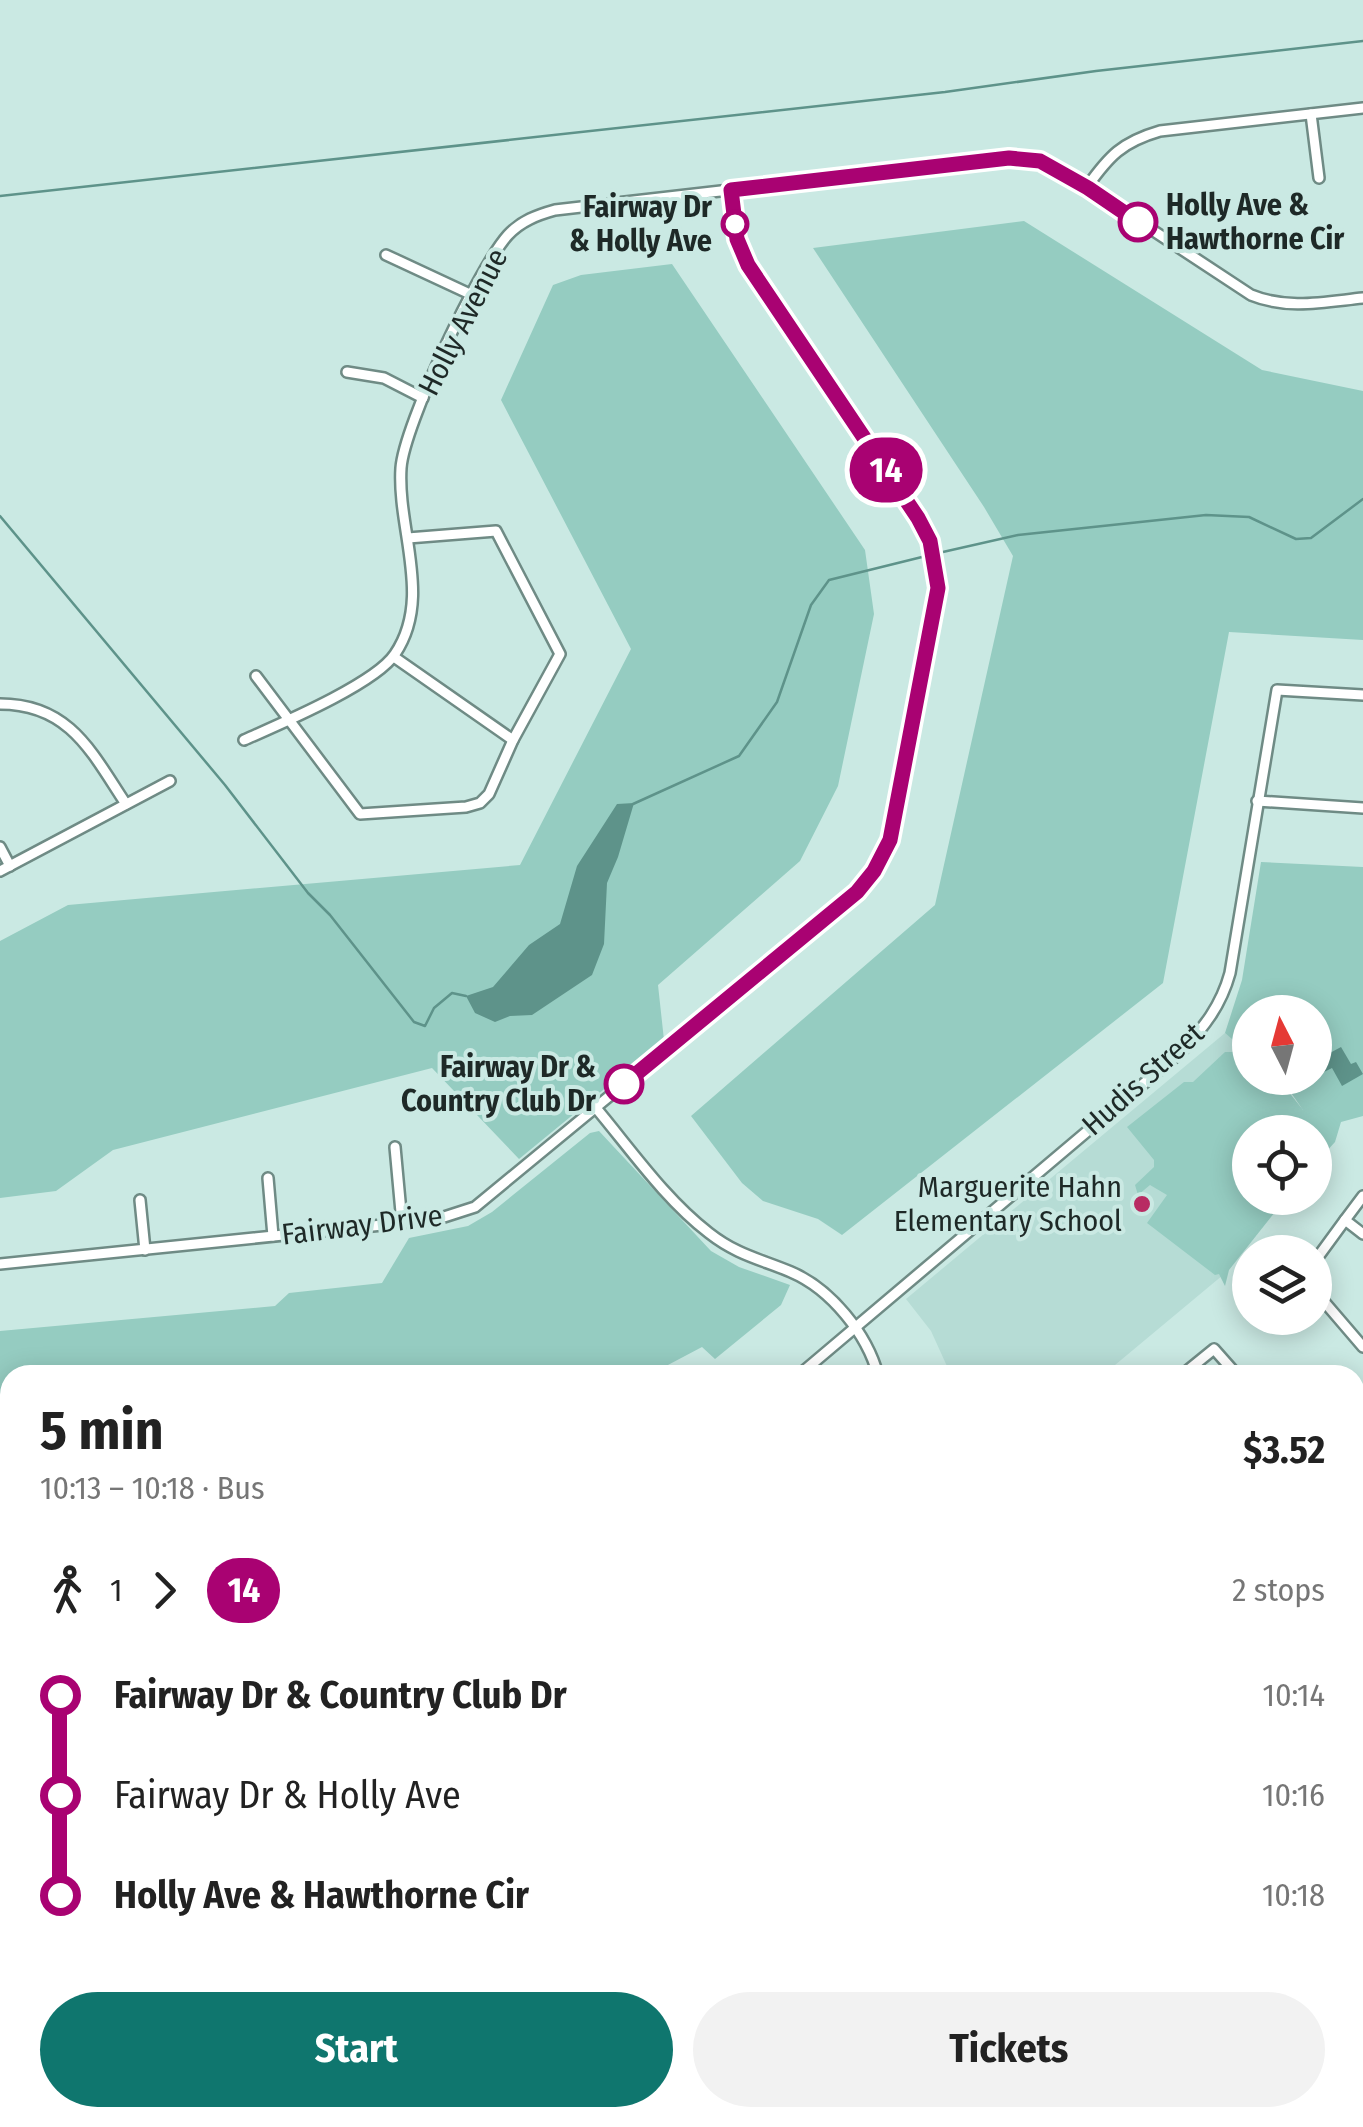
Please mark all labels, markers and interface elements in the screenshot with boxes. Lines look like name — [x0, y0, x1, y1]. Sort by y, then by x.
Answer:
place label: Holly Ave & Hawthorne Cir — [1166, 187, 1345, 257]
place label: Fairway Dr & Holly Ave — [569, 189, 713, 259]
marker: Holly Ave & Hawthorne Cir — [1119, 203, 1157, 241]
marker: Fairway Dr & Holly Ave — [722, 211, 748, 237]
street label: Holly Avenue — [411, 243, 515, 401]
line badge: 14 — [841, 438, 931, 502]
text: 14 — [870, 449, 902, 491]
north arrow — [1232, 995, 1332, 1095]
map controls — [1232, 995, 1332, 1335]
street label: Hudis Street — [1075, 1015, 1211, 1143]
place label: Fairway Dr & Country Club Dr — [401, 1049, 597, 1119]
marker: Fairway Dr & Country Club Dr — [605, 1065, 643, 1103]
button: locate — [1232, 1115, 1332, 1215]
place label: Marguerite Hahn Elementary School — [894, 1169, 1122, 1239]
marker: Marguerite Hahn Elementary School — [1131, 1193, 1153, 1215]
street label: Fairway Drive — [280, 1197, 444, 1253]
button: layers — [1232, 1235, 1332, 1335]
text: 5 min — [40, 1398, 163, 1464]
text: $3.52 — [1243, 1427, 1325, 1473]
text: 10:13 – 10:18 · Bus — [40, 1469, 265, 1507]
icon: walk — [40, 1563, 95, 1618]
icon: forward — [137, 1563, 192, 1618]
text: 14 — [227, 1569, 260, 1611]
text: 1 — [110, 1571, 122, 1609]
text: 2 stops — [1232, 1571, 1325, 1609]
text: Fairway Dr & Country Club Dr — [114, 1672, 567, 1718]
text: 10:14 — [1262, 1676, 1325, 1714]
text: Fairway Dr & Holly Ave — [114, 1772, 461, 1818]
text: 10:16 — [1262, 1776, 1325, 1814]
text: Holly Ave & Hawthorne Cir — [114, 1872, 529, 1918]
text: 10:18 — [1262, 1876, 1325, 1914]
button: Start — [40, 1992, 673, 2107]
button: Tickets — [693, 1992, 1325, 2107]

